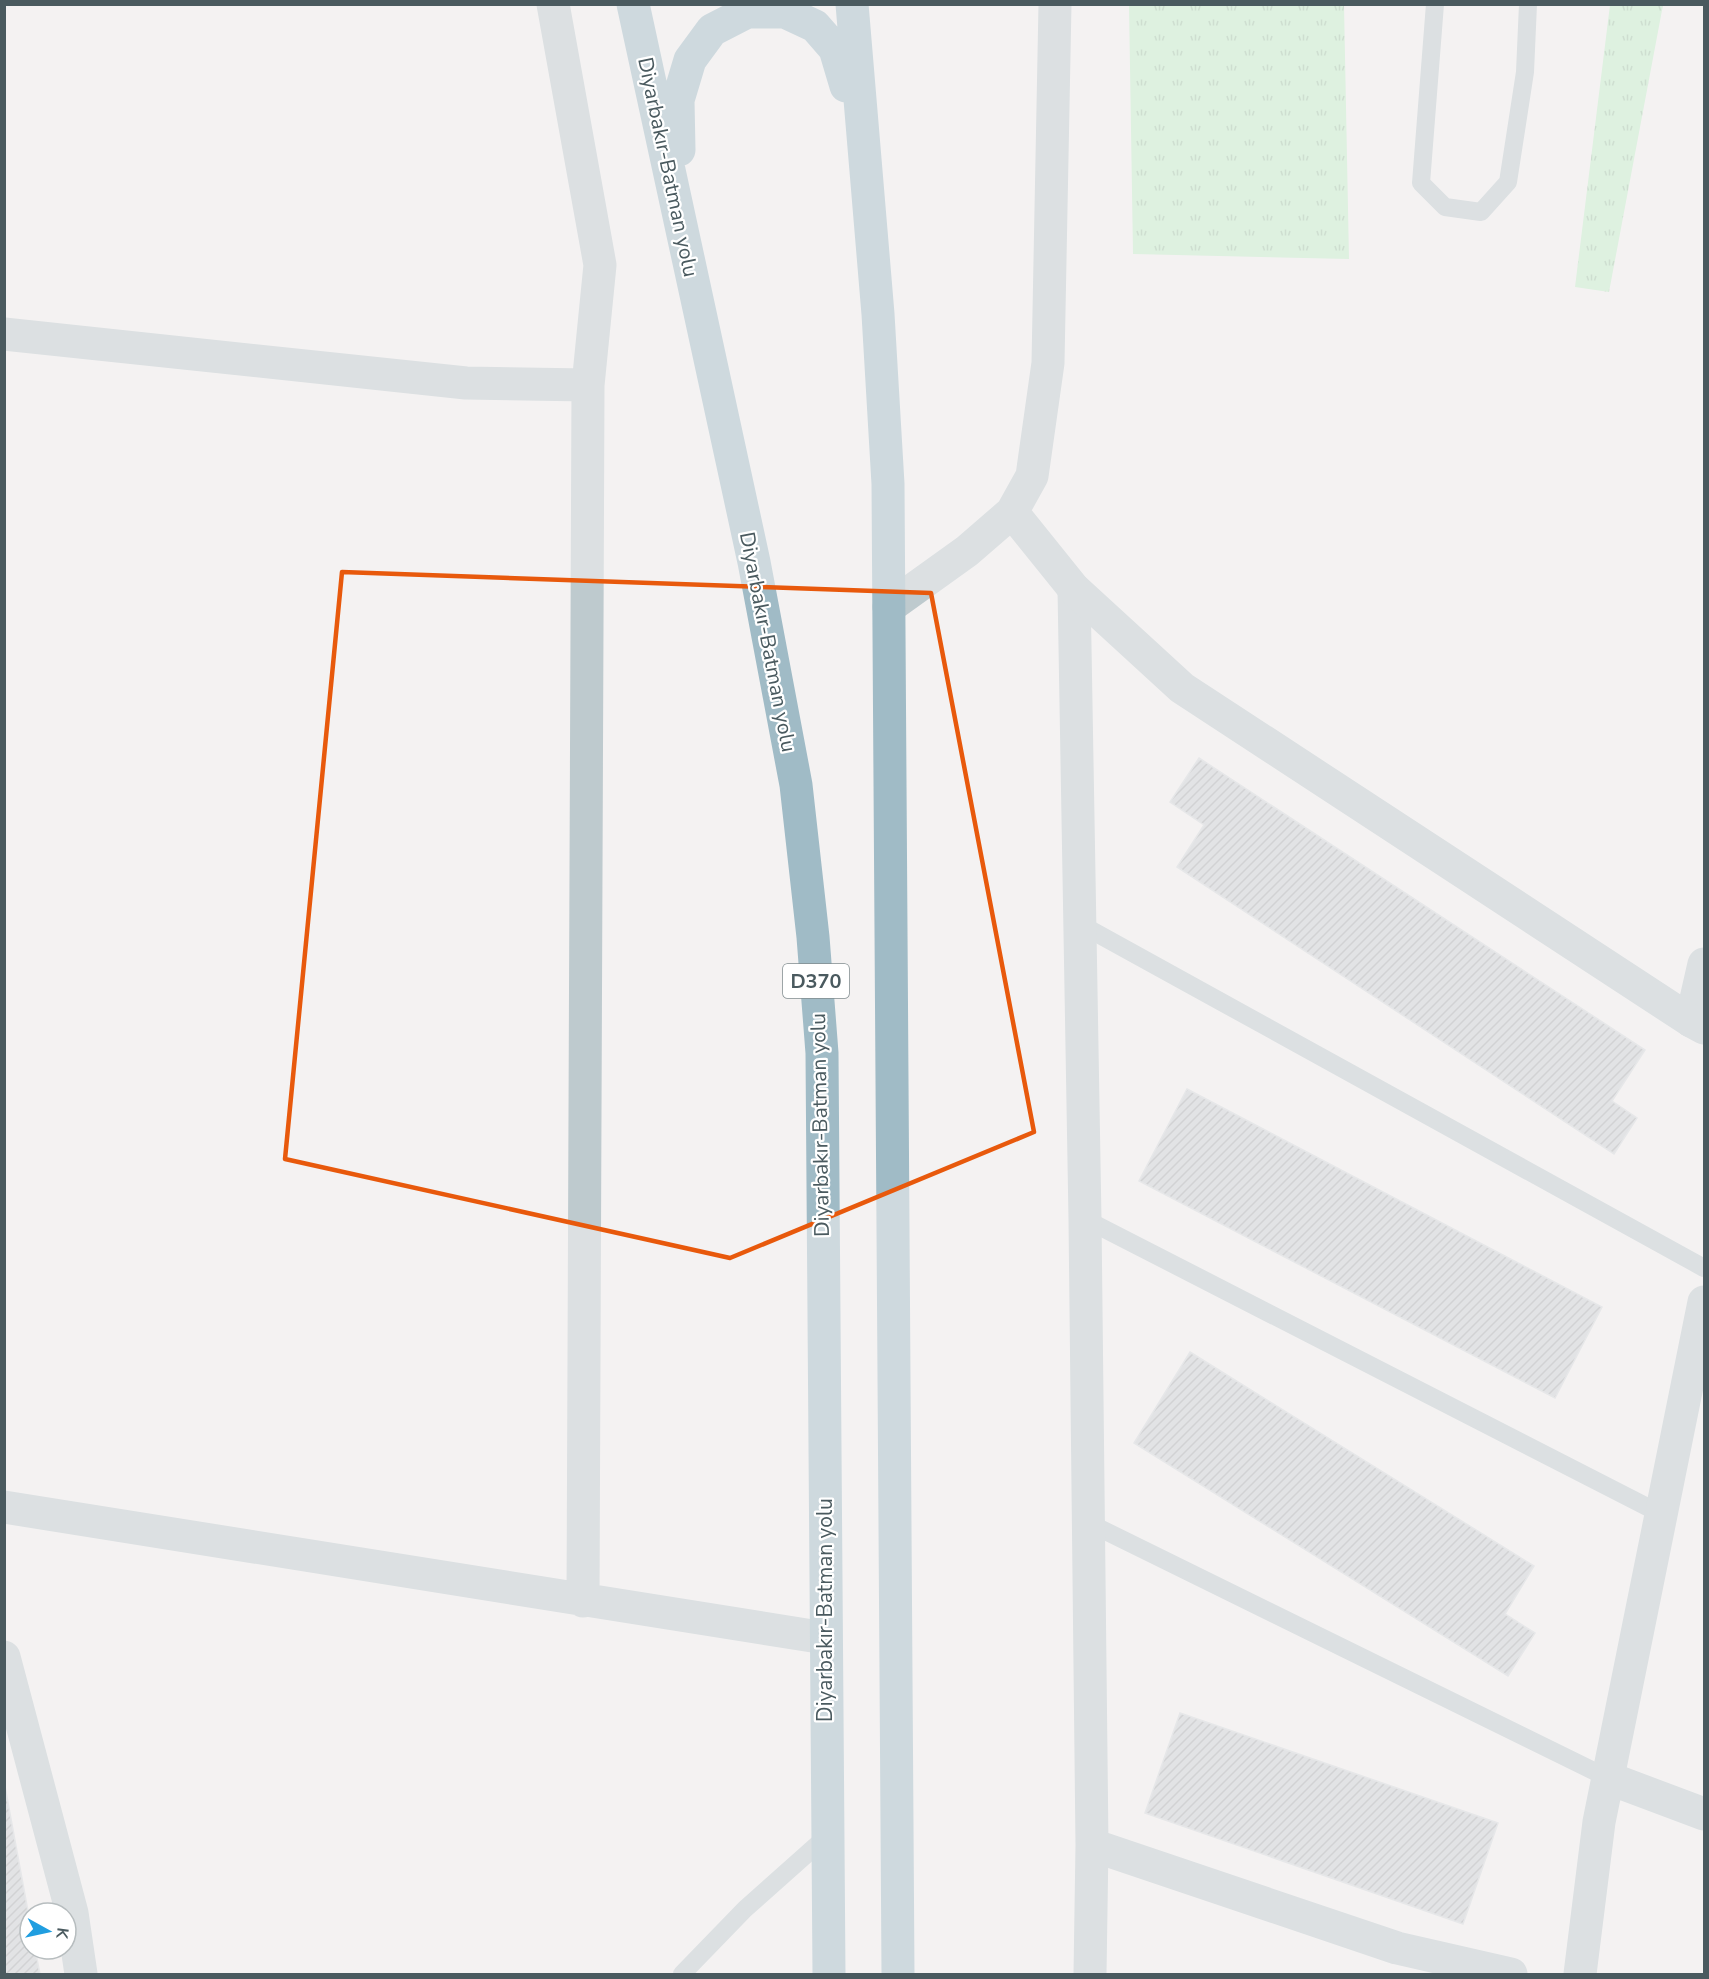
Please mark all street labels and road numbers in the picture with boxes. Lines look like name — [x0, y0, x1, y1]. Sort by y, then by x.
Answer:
street label: Diyarbakır-Batman yolu — [631, 55, 705, 279]
street label: Diyarbakır-Batman yolu — [733, 529, 803, 755]
road number: D370 — [783, 964, 849, 998]
street label: Diyarbakır-Batman yolu — [804, 1013, 836, 1237]
street label: Diyarbakır-Batman yolu — [811, 1498, 839, 1722]

